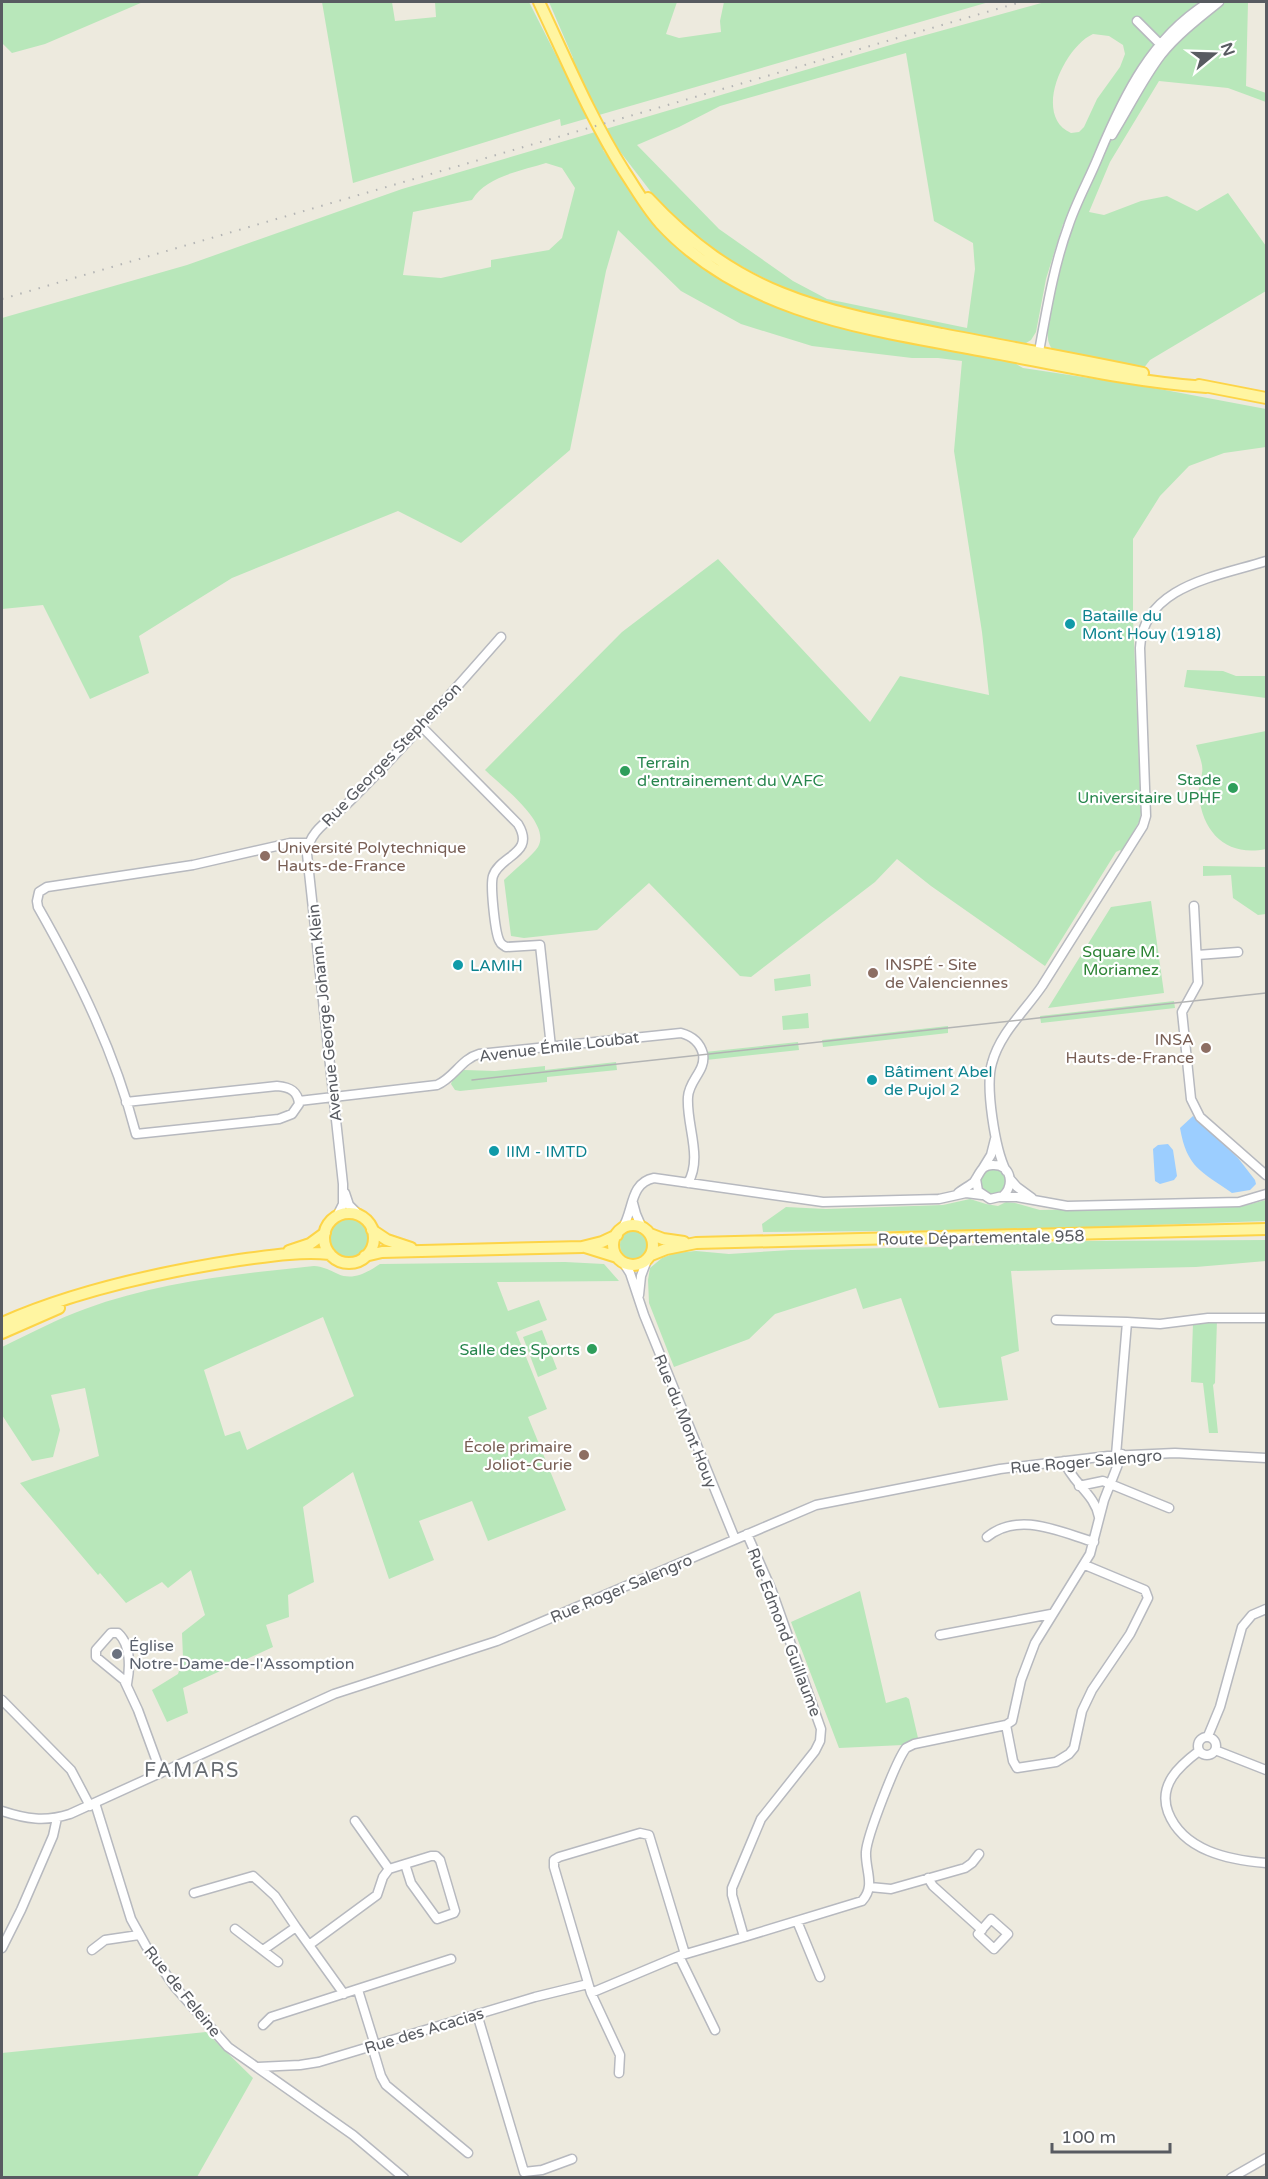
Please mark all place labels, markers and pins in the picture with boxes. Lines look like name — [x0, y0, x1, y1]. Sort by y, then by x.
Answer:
place label: Bataille du Mont Houy (1918) — [1082, 606, 1221, 644]
marker: Bataille du Mont Houy (1918) — [1063, 617, 1077, 631]
place label: Terrain d'entrainement du VAFC — [637, 753, 824, 791]
marker: Terrain d'entrainement du VAFC — [618, 764, 632, 778]
place label: Stade Universitaire UPHF — [1077, 770, 1221, 808]
marker: Stade Universitaire UPHF — [1226, 781, 1240, 795]
place label: Université Polytechnique Hauts-de-France — [277, 838, 466, 876]
marker: Université Polytechnique Hauts-de-France — [258, 849, 272, 863]
place label: INSPÉ - Site de Valenciennes — [885, 955, 1008, 993]
place label: LAMIH — [470, 956, 523, 976]
marker: LAMIH — [451, 958, 465, 972]
marker: INSPÉ - Site de Valenciennes — [866, 966, 880, 980]
place label: INSA Hauts-de-France — [1066, 1030, 1194, 1068]
marker: INSA Hauts-de-France — [1199, 1041, 1213, 1055]
place label: Bâtiment Abel de Pujol 2 — [884, 1062, 993, 1100]
marker: Bâtiment Abel de Pujol 2 — [865, 1073, 879, 1087]
place label: IIM - IMTD — [506, 1142, 587, 1162]
marker: IIM - IMTD — [487, 1144, 501, 1158]
place label: Salle des Sports — [460, 1340, 580, 1360]
marker: Salle des Sports — [585, 1342, 599, 1356]
place label: École primaire Joliot-Curie — [464, 1437, 572, 1475]
marker: École primaire Joliot-Curie — [577, 1448, 591, 1462]
place label: Église Notre-Dame-de-l'Assomption — [129, 1636, 355, 1674]
marker: Église Notre-Dame-de-l'Assomption — [110, 1647, 124, 1661]

